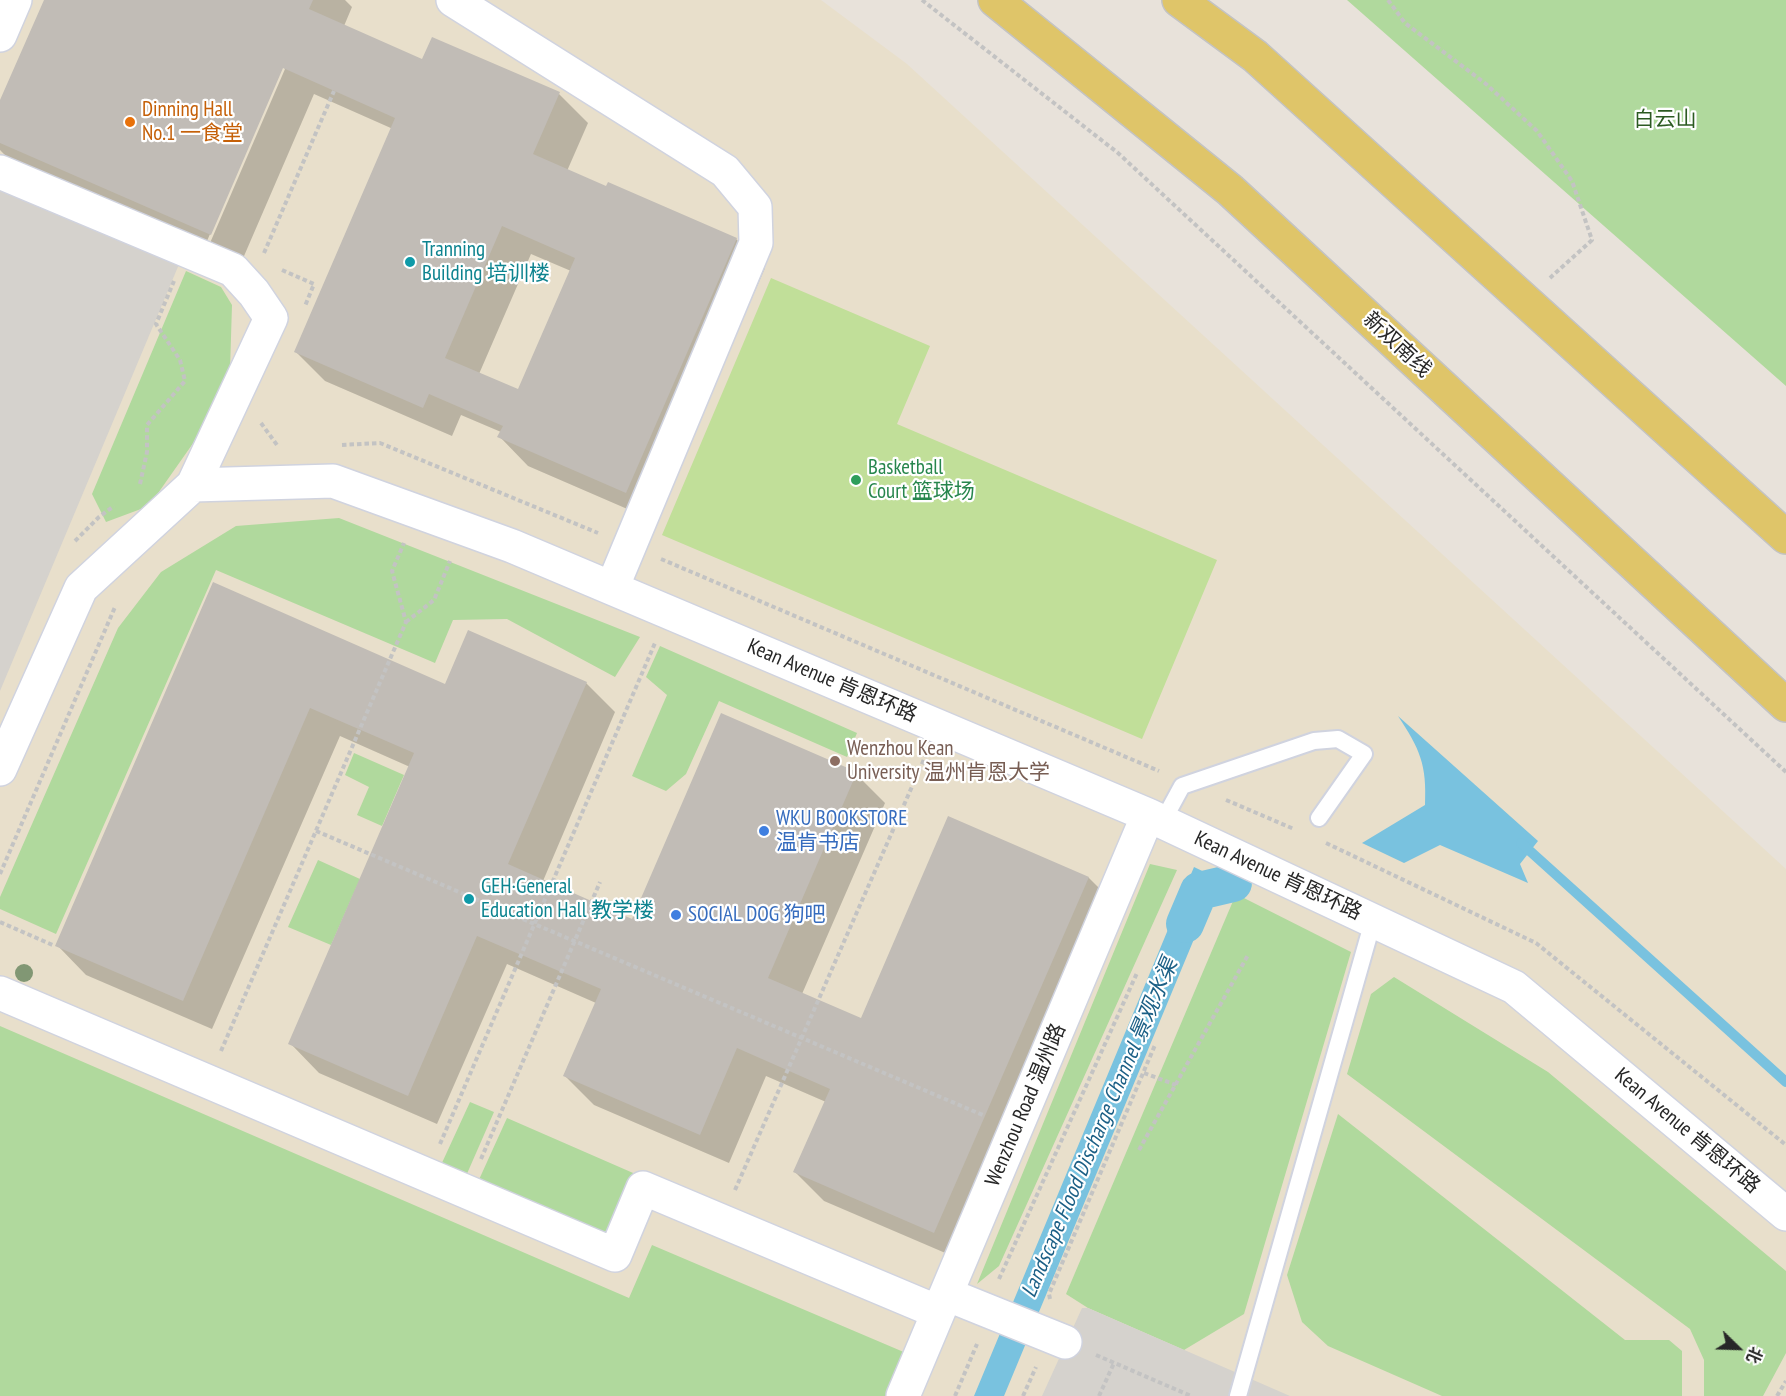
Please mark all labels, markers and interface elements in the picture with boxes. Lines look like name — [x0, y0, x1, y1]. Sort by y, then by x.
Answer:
place label: Dinning Hall No.1 一食堂 — [142, 97, 243, 147]
park label: 白云山 — [1634, 107, 1696, 133]
marker: Dinning Hall No.1 一食堂 — [123, 115, 137, 129]
place label: Tranning Building 培训楼 — [422, 237, 550, 287]
marker: Tranning Building 培训楼 — [403, 255, 417, 269]
street label: 新双南线 — [1358, 307, 1436, 383]
place label: Basketball Court 篮球场 — [868, 455, 975, 505]
marker: Basketball Court 篮球场 — [849, 473, 863, 487]
street label: Kean Avenue 肯恩环路 — [743, 634, 921, 728]
place label: Wenzhou Kean University 温州肯恩大学 — [847, 736, 1050, 786]
marker: Wenzhou Kean University 温州肯恩大学 — [828, 754, 842, 768]
place label: WKU BOOKSTORE 温肯书店 — [776, 806, 907, 856]
marker: WKU BOOKSTORE 温肯书店 — [757, 824, 771, 838]
street label: Kean Avenue 肯恩环路 — [1190, 826, 1366, 926]
place label: GEH·General Education Hall 教学楼 — [481, 874, 654, 924]
marker: GEH·General Education Hall 教学楼 — [462, 892, 476, 906]
place label: SOCIAL DOG 狗吧 — [688, 902, 825, 928]
marker: SOCIAL DOG 狗吧 — [669, 908, 683, 922]
water label: Landscape Flood Discharge Channel 景观水渠 — [1016, 955, 1184, 1301]
street label: Wenzhou Road 温州路 — [980, 1020, 1072, 1190]
street label: Kean Avenue 肯恩环路 — [1609, 1063, 1765, 1199]
north arrow — [1708, 1318, 1768, 1378]
text: 北 — [1742, 1344, 1767, 1366]

